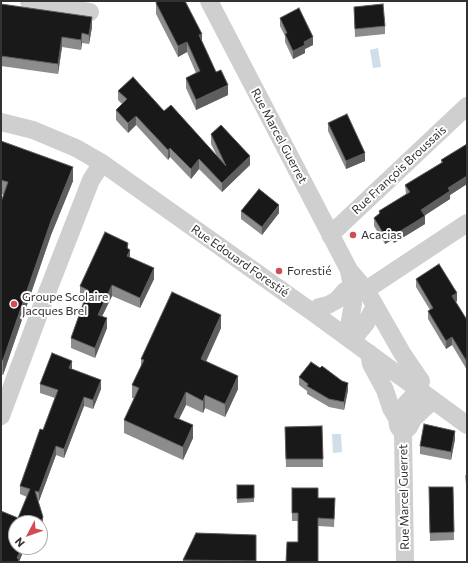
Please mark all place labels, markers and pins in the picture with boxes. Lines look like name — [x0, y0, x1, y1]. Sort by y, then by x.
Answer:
place label: Acacias — [361, 228, 402, 242]
marker: Acacias — [348, 230, 358, 240]
place label: Forestié — [287, 264, 331, 278]
marker: Forestié — [274, 266, 284, 276]
place label: Groupe Scolaire Jacques Brel — [22, 290, 108, 318]
marker: Groupe Scolaire Jacques Brel — [9, 299, 19, 309]

